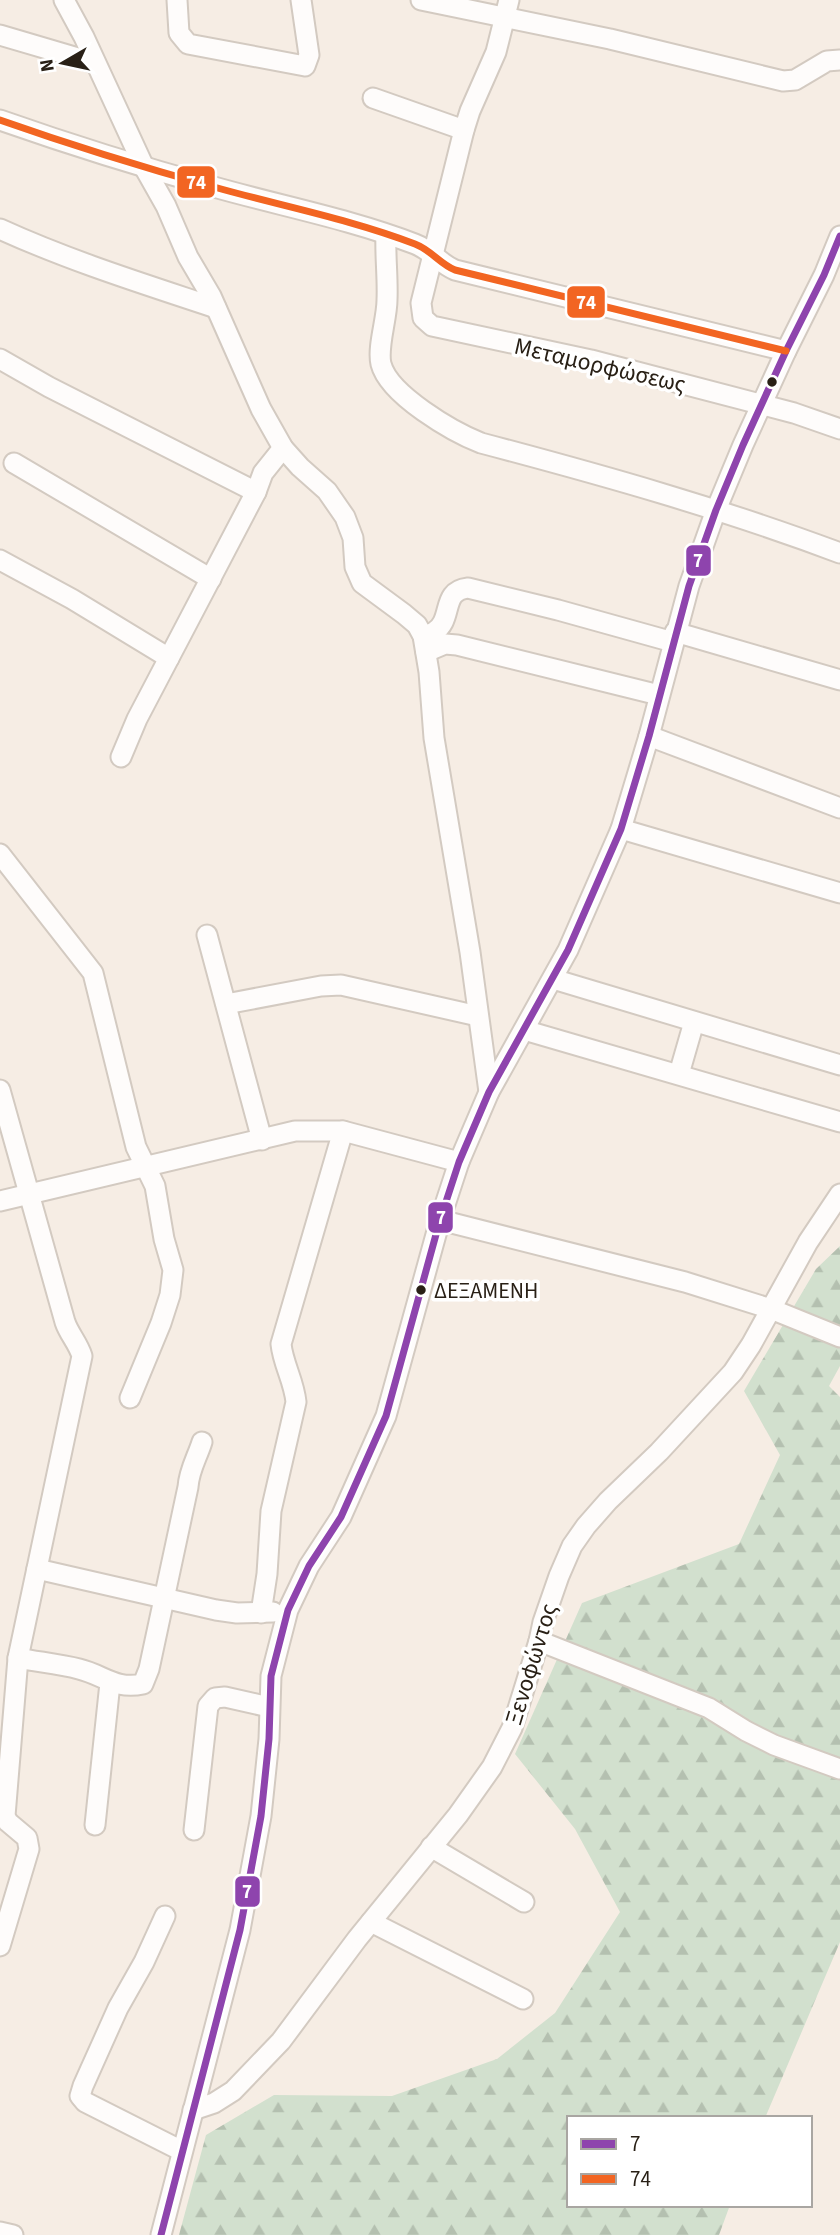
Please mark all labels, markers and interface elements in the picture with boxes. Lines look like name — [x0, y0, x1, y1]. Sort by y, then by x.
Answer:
north arrow — [28, 28, 98, 98]
text: N — [33, 57, 62, 74]
line badge: 74 — [176, 165, 216, 199]
text: 74 — [186, 170, 206, 197]
line badge: 74 — [566, 285, 606, 319]
text: 74 — [576, 290, 596, 317]
street label: Μεταμορφώσεως — [511, 329, 689, 402]
unlabelled marker — [765, 375, 779, 389]
line badge: 7 — [685, 544, 712, 577]
text: 7 — [693, 548, 703, 575]
line badge: 7 — [427, 1201, 454, 1234]
text: 7 — [436, 1205, 446, 1232]
place label: ΔΕΞΑΜΕΝΗ — [434, 1275, 538, 1307]
marker: ΔΕΞΑΜΕΝΗ — [414, 1283, 428, 1297]
street label: Ξενοφώντος — [496, 1599, 567, 1729]
line badge: 7 — [234, 1875, 261, 1908]
text: 7 — [242, 1879, 252, 1906]
legend — [567, 2116, 812, 2207]
text: 7 — [630, 2129, 640, 2159]
text: 74 — [630, 2164, 651, 2194]

